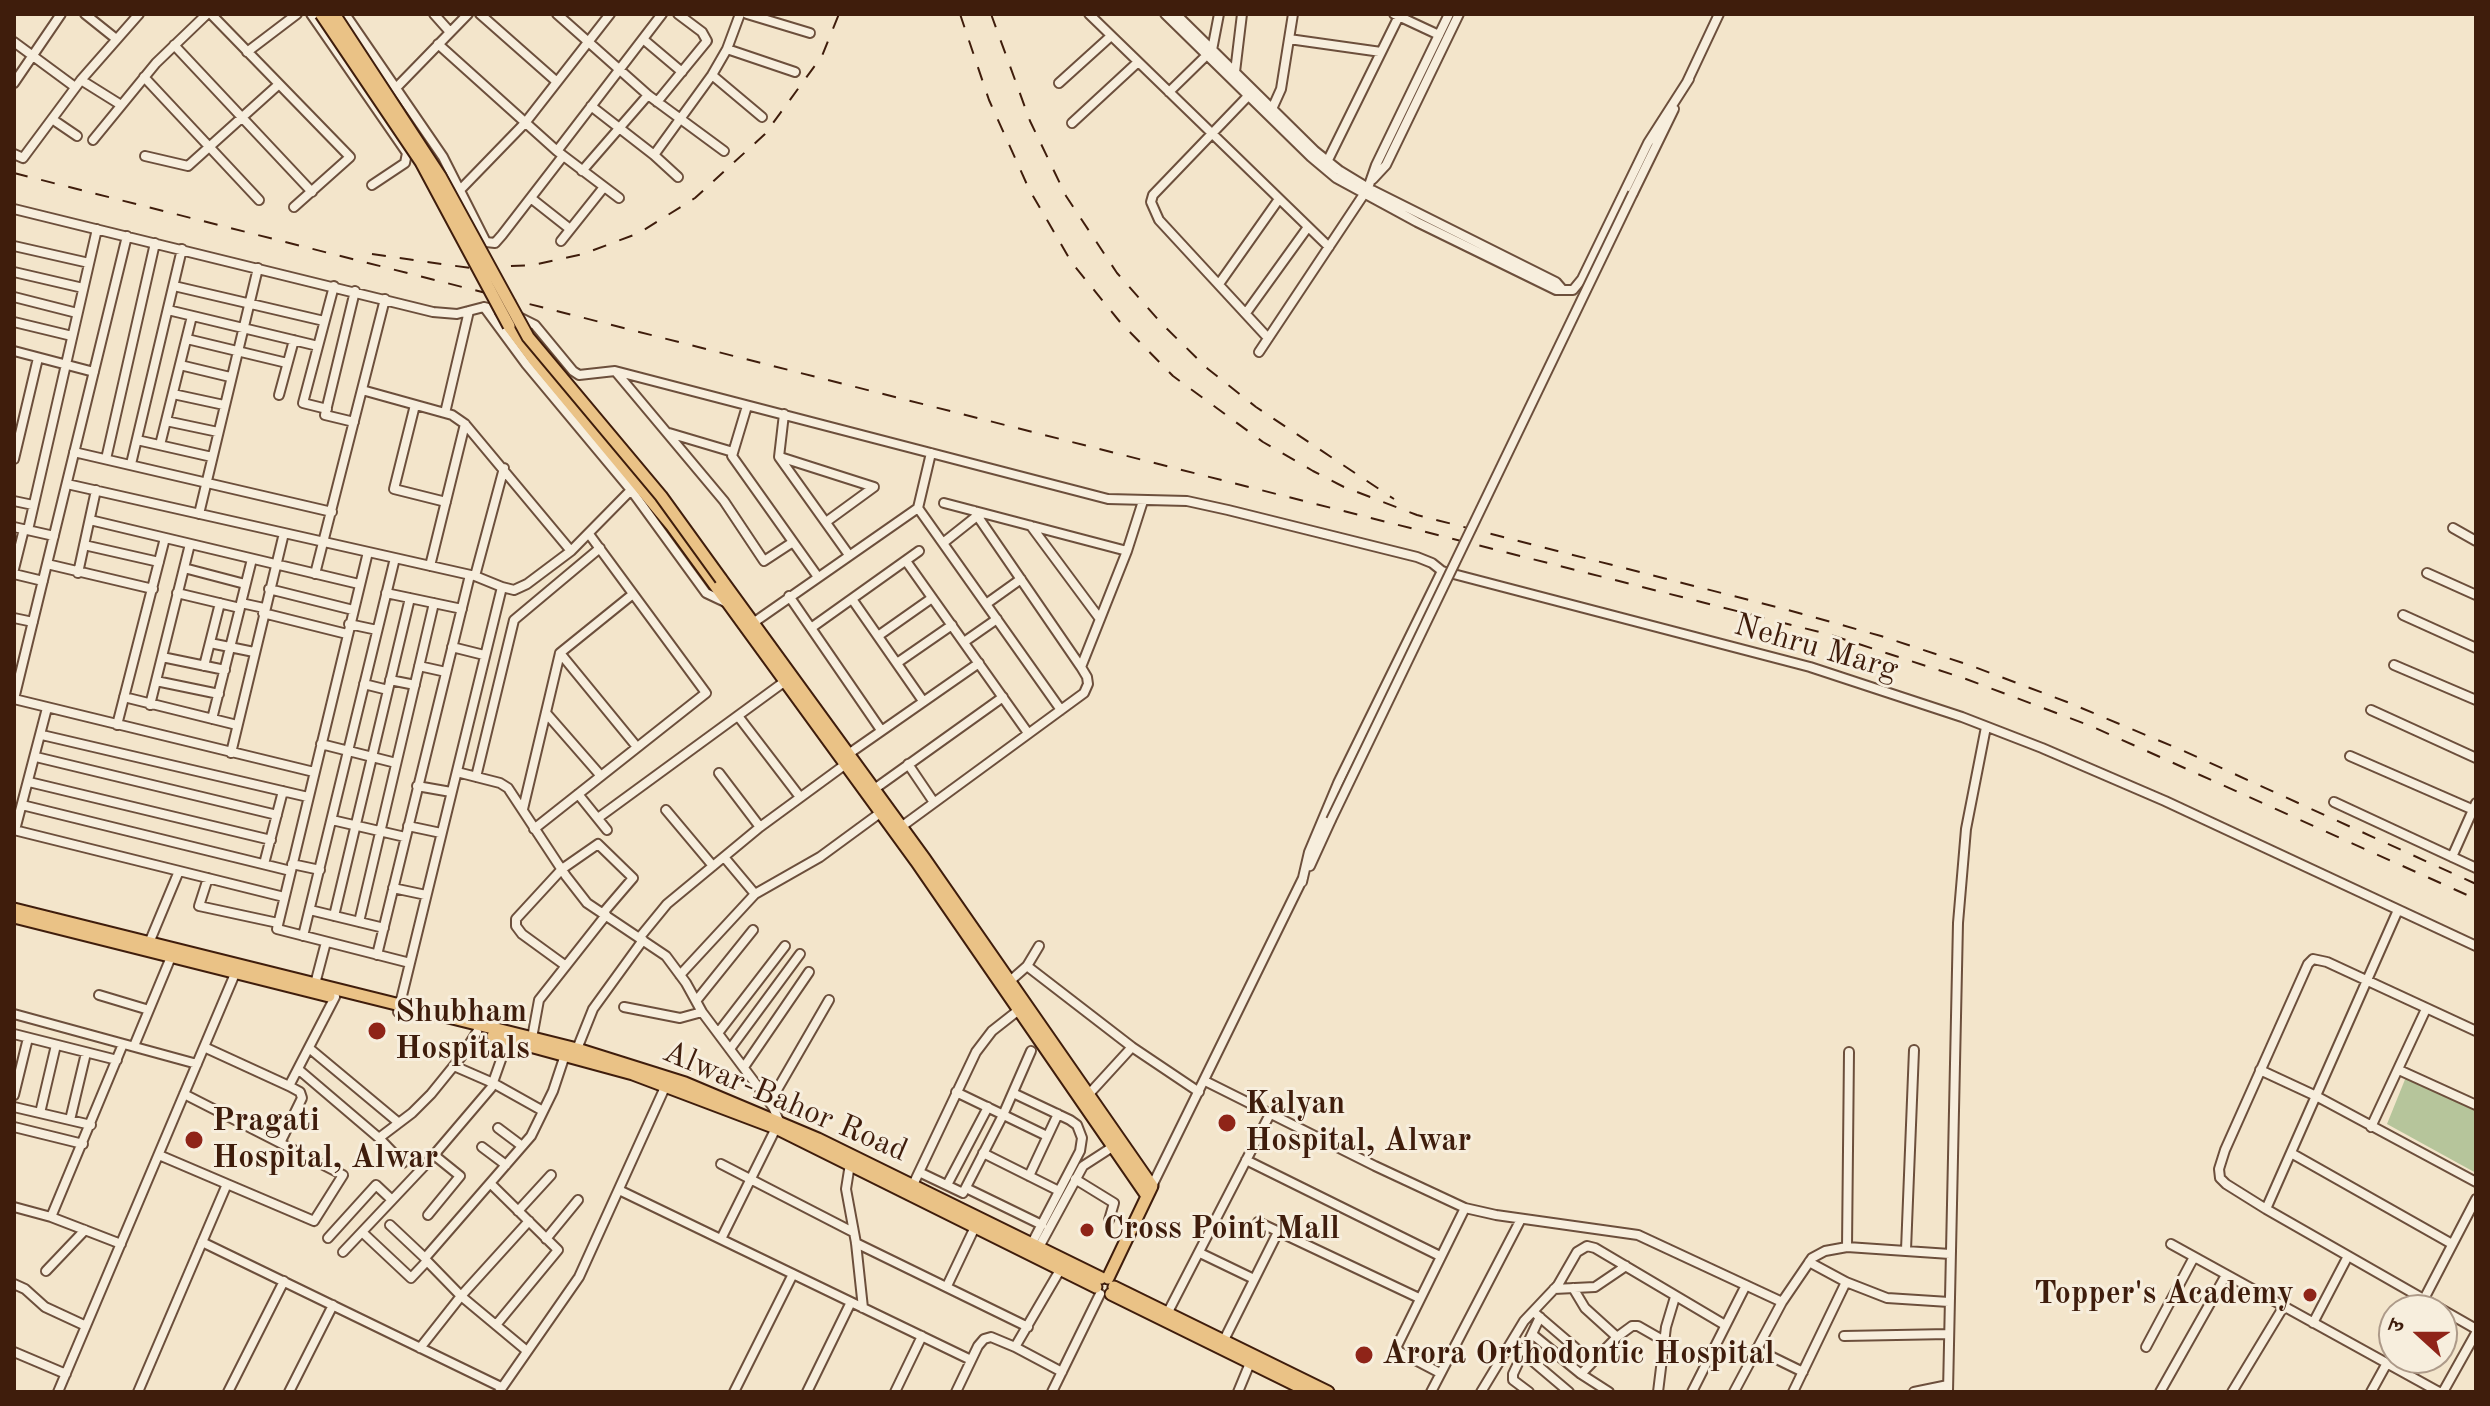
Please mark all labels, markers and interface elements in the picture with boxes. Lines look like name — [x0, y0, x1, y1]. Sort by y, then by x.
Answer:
street label: Nehru Marg — [1730, 606, 1902, 690]
place label: Shubham Hospitals — [395, 994, 530, 1069]
marker: Shubham Hospitals — [366, 1020, 388, 1042]
street label: Alwar-Bahor Road — [657, 1033, 913, 1171]
place label: Kalyan Hospital, Alwar — [1245, 1086, 1471, 1161]
place label: Pragati Hospital, Alwar — [212, 1103, 438, 1178]
marker: Kalyan Hospital, Alwar — [1216, 1112, 1238, 1134]
marker: Pragati Hospital, Alwar — [183, 1129, 205, 1151]
place label: Cross Point Mall — [1103, 1211, 1340, 1249]
marker: Cross Point Mall — [1078, 1221, 1096, 1239]
place label: Topper's Academy — [2034, 1276, 2294, 1314]
marker: Topper's Academy — [2301, 1286, 2319, 1304]
north arrow — [2378, 1294, 2458, 1374]
text: उ — [2385, 1317, 2410, 1335]
place label: Arora Orthodontic Hospital — [1382, 1336, 1775, 1374]
marker: Arora Orthodontic Hospital — [1353, 1344, 1375, 1366]

